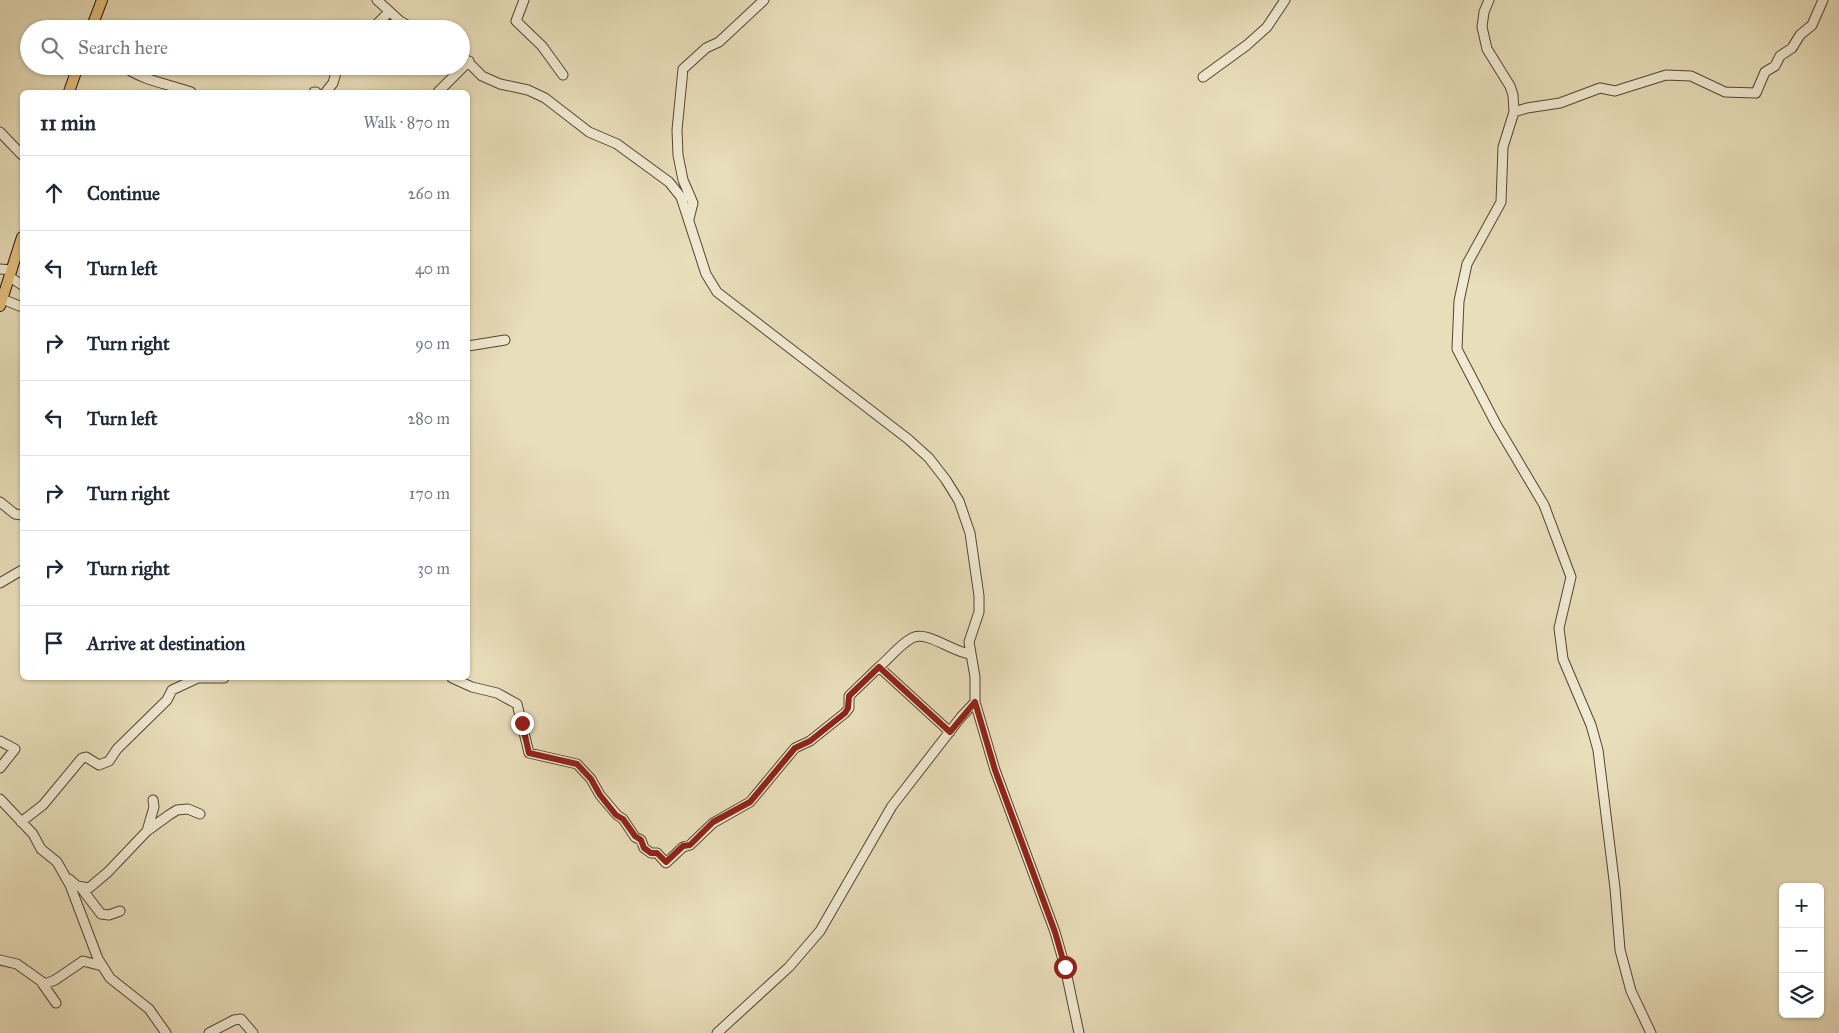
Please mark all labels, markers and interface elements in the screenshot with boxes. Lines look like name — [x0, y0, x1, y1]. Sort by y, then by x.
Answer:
search box — [20, 20, 470, 75]
icon: search — [38, 34, 66, 62]
text: Search here — [78, 36, 168, 59]
text: 11 min — [40, 110, 96, 136]
text: Walk · 870 m — [363, 113, 450, 132]
icon: ahead — [40, 179, 68, 207]
text: Continue — [87, 182, 160, 205]
text: 260 m — [408, 184, 450, 203]
icon: left — [40, 254, 68, 282]
text: Turn left — [87, 257, 157, 280]
text: 40 m — [415, 259, 450, 278]
icon: right — [40, 329, 68, 357]
text: Turn right — [87, 332, 170, 355]
text: 90 m — [415, 334, 450, 353]
icon: left — [40, 404, 68, 432]
text: Turn left — [87, 407, 157, 430]
text: 280 m — [407, 409, 450, 428]
icon: right — [40, 479, 68, 507]
text: Turn right — [87, 482, 170, 505]
text: 170 m — [409, 484, 450, 503]
icon: right — [40, 554, 68, 582]
text: Turn right — [87, 557, 170, 580]
text: 30 m — [417, 559, 450, 578]
icon: arrive — [40, 629, 68, 657]
text: Arrive at destination — [87, 632, 245, 655]
route end — [511, 712, 534, 735]
map controls — [1779, 883, 1824, 1018]
button: + — [1779, 883, 1824, 928]
button: − — [1779, 928, 1824, 973]
route start — [1054, 956, 1077, 979]
button: layers — [1779, 973, 1824, 1018]

